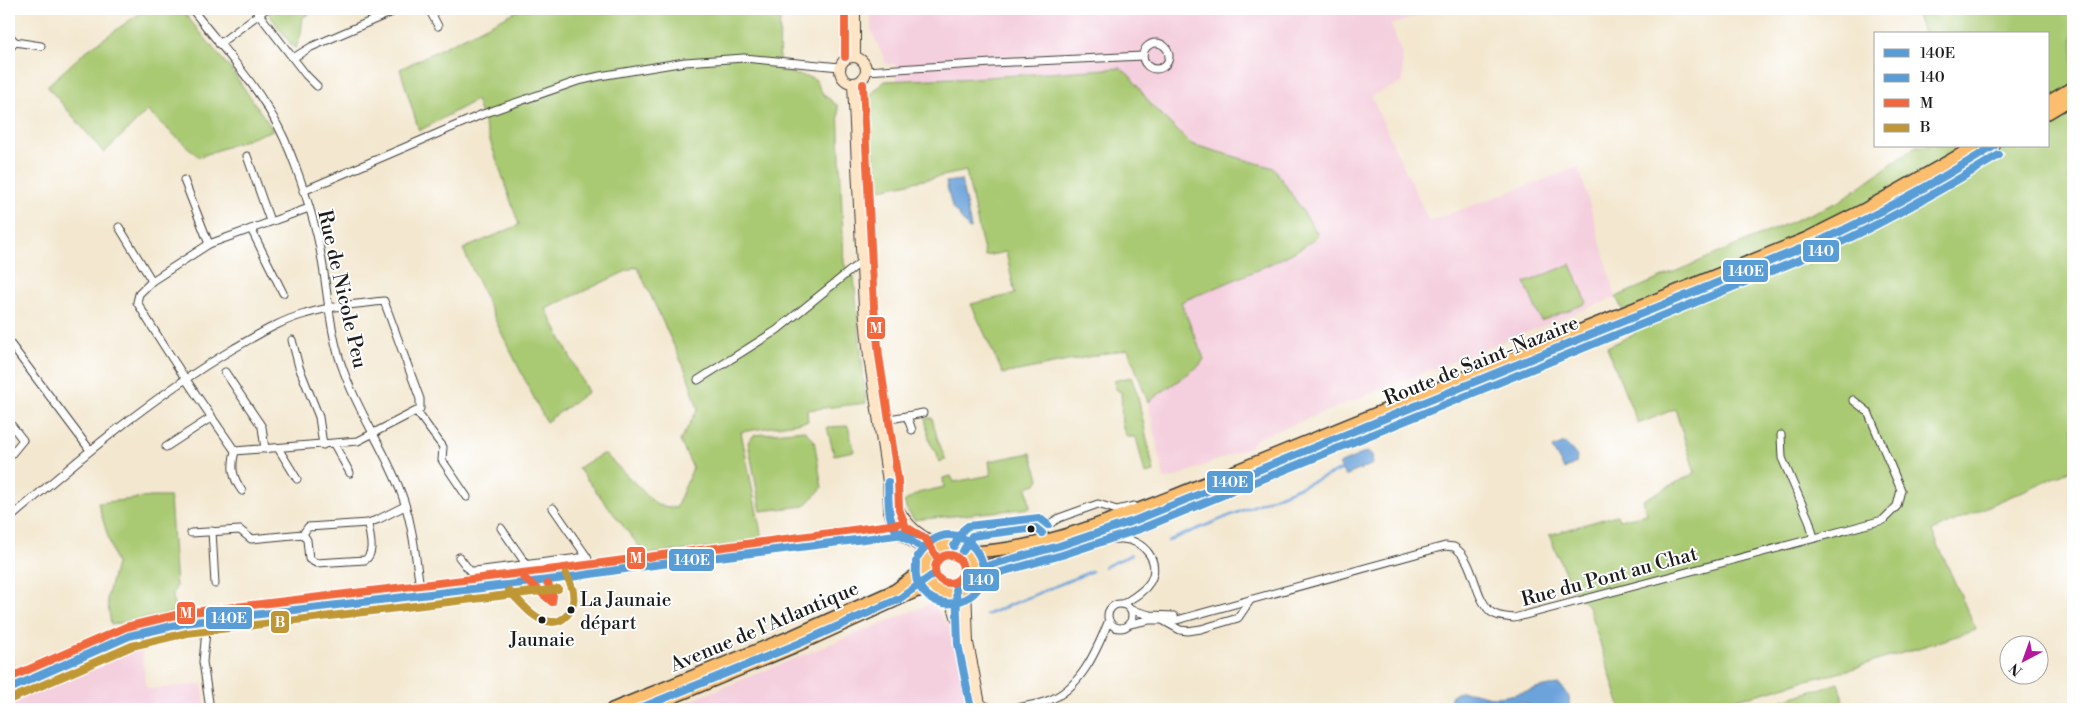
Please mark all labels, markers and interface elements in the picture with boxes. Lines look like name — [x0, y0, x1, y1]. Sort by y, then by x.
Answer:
legend — [1874, 32, 2050, 148]
text: 140E — [1920, 44, 1955, 63]
text: 140 — [1920, 68, 1945, 87]
text: M — [1920, 94, 1934, 113]
text: B — [1919, 118, 1931, 137]
street label: Rue de Nicole Peu — [311, 208, 372, 372]
line badge: 140 — [1802, 239, 1840, 263]
text: 140 — [1808, 243, 1834, 261]
line badge: 140E — [1722, 259, 1769, 283]
text: 140E — [1728, 263, 1764, 281]
street label: Route de Saint-Nazaire — [1381, 311, 1583, 412]
line badge: M — [866, 316, 886, 340]
text: M — [870, 320, 883, 338]
line badge: 140E — [1206, 470, 1254, 494]
text: 140E — [1212, 474, 1248, 492]
unlabelled marker — [1026, 524, 1036, 534]
street label: Rue du Pont au Chat — [1518, 542, 1700, 613]
line badge: M — [626, 546, 646, 570]
line badge: 140E — [668, 548, 715, 572]
text: M — [630, 550, 643, 568]
text: 140E — [674, 552, 710, 570]
line badge: 140 — [962, 568, 1000, 592]
text: 140 — [968, 572, 994, 590]
street label: Avenue de l'Atlantique — [666, 576, 863, 679]
place label: La Jaunaie départ — [580, 588, 671, 635]
line badge: M — [176, 601, 196, 625]
text: M — [180, 605, 193, 623]
marker: La Jaunaie départ — [566, 605, 576, 615]
line badge: 140E — [205, 606, 253, 630]
text: 140E — [211, 610, 247, 628]
line badge: B — [270, 610, 290, 634]
text: B — [275, 614, 285, 632]
marker: Jaunaie — [537, 615, 547, 625]
place label: Jaunaie — [508, 628, 575, 652]
north arrow — [2000, 636, 2050, 686]
text: N — [2006, 659, 2026, 679]

